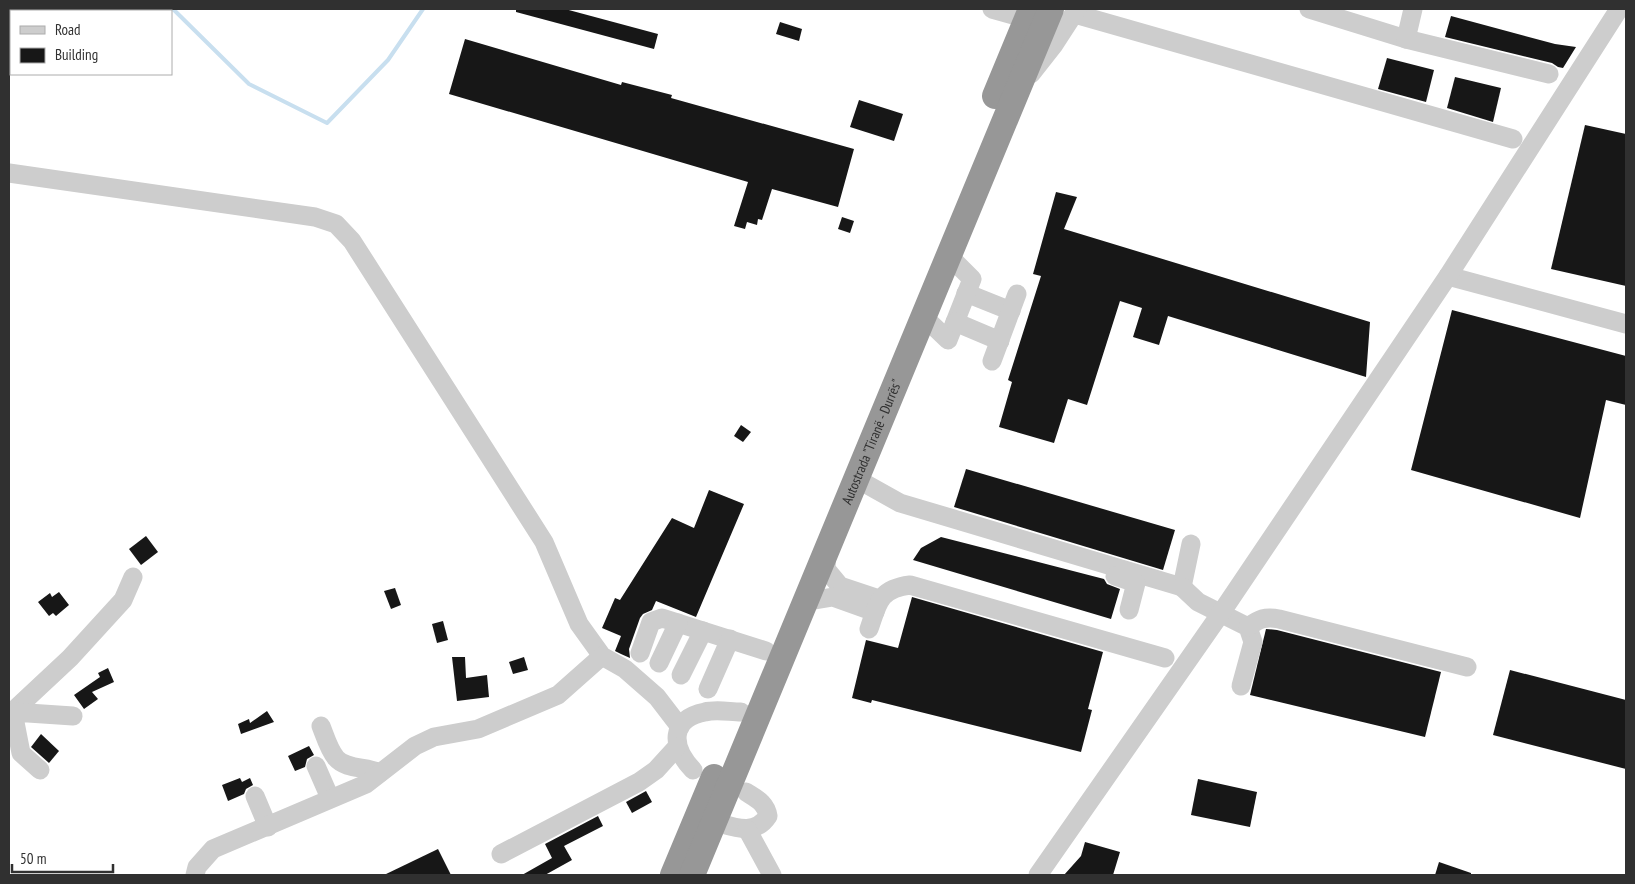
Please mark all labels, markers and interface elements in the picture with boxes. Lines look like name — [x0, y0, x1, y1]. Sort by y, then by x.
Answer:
legend — [10, 10, 172, 75]
text: Road — [55, 20, 81, 39]
text: Building — [55, 45, 98, 64]
street label: Autostrada "Tiranë - Durrës" — [838, 377, 906, 507]
scale bar — [12, 842, 114, 874]
text: 50 m — [20, 849, 46, 868]

